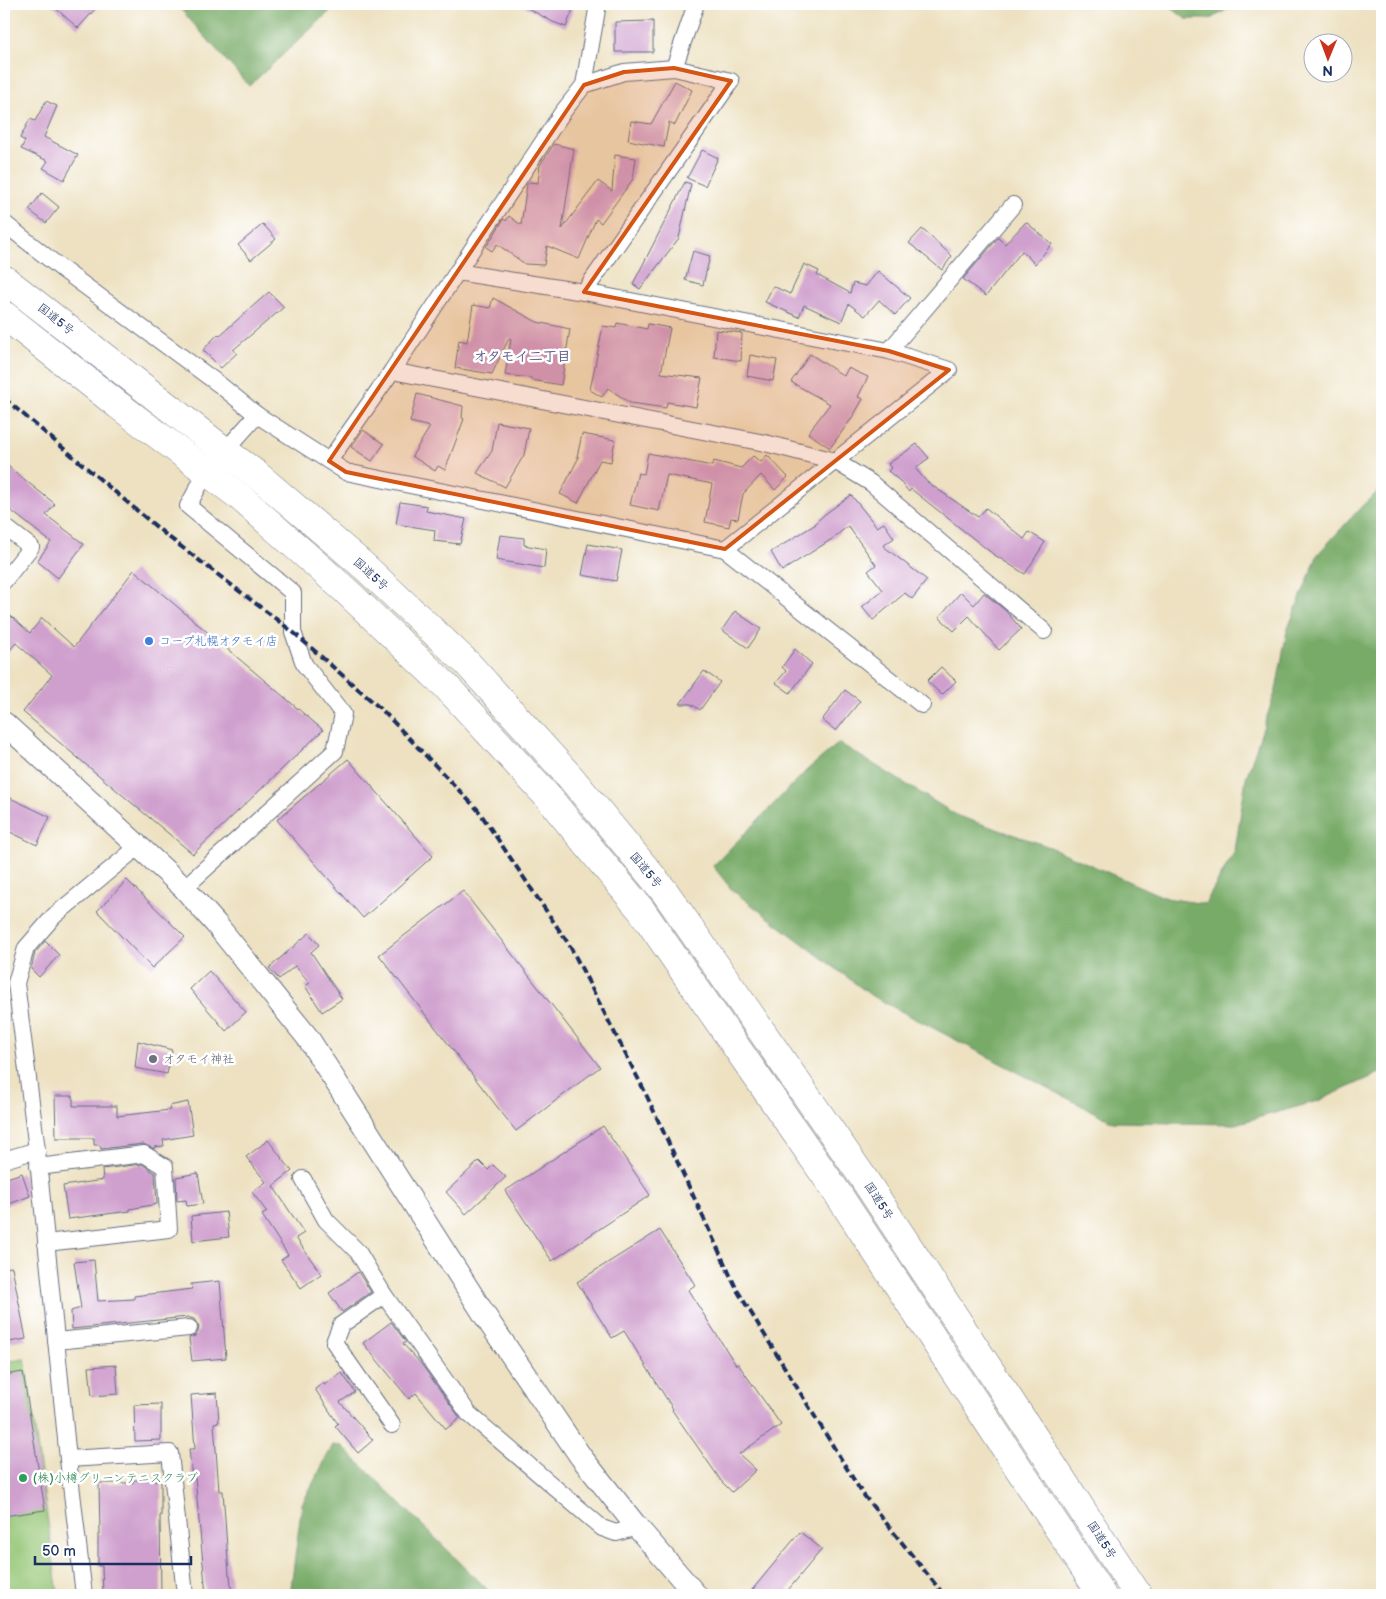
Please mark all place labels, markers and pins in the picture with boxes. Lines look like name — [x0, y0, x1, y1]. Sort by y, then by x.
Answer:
place label: コープ札幌オタモイ店 — [159, 634, 278, 649]
marker: コープ札幌オタモイ店 — [143, 635, 155, 647]
place label: オタモイ神社 — [163, 1052, 234, 1067]
marker: オタモイ神社 — [147, 1053, 159, 1065]
place label: (株)小樽グリーンテニスクラブ — [33, 1471, 198, 1486]
marker: (株)小樽グリーンテニスクラブ — [17, 1472, 29, 1484]

